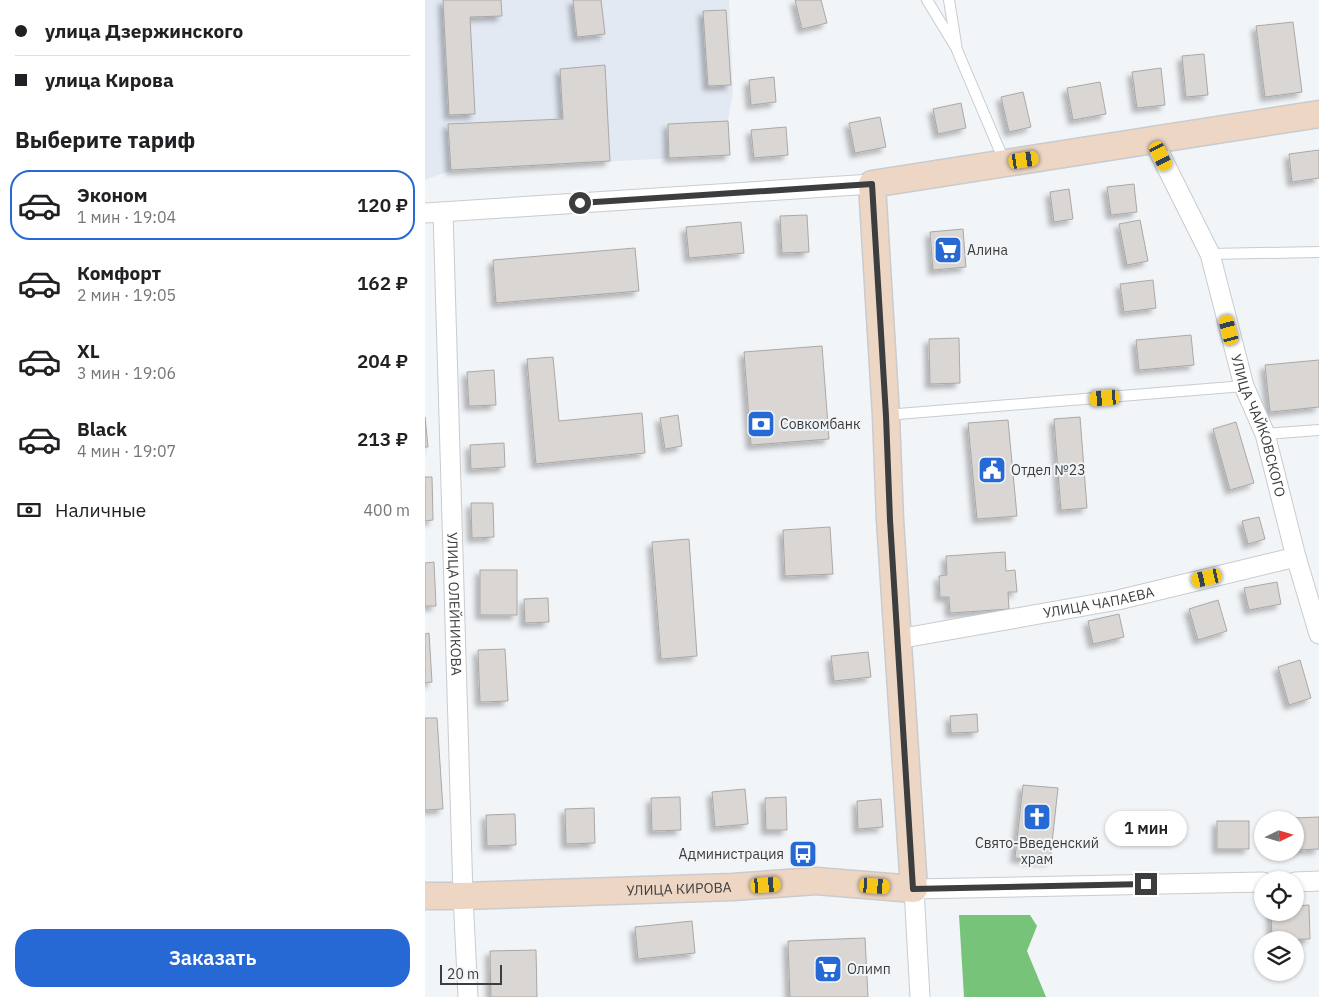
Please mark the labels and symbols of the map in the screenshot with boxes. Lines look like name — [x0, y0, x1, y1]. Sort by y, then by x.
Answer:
car — [1147, 139, 1174, 173]
car — [1008, 150, 1039, 170]
route start — [569, 192, 591, 214]
supermarket icon: Алина — [933, 235, 963, 265]
place label: Алина — [967, 241, 1009, 259]
car — [1217, 314, 1240, 346]
street label: УЛИЦА ЧАЙКОВСКОГО — [1227, 352, 1290, 499]
car — [1089, 389, 1120, 407]
bank icon: Совкомбанк — [746, 409, 776, 439]
place label: Совкомбанк — [780, 415, 861, 433]
public building icon: Отдел №23 — [977, 455, 1007, 485]
place label: Отдел №23 — [1011, 461, 1086, 479]
street label: УЛИЦА ОЛЕЙНИКОВА — [443, 532, 466, 676]
car — [1190, 567, 1223, 589]
street label: УЛИЦА ЧАПАЕВА — [1042, 583, 1156, 622]
church icon: Свято-Введенский храм — [1022, 802, 1052, 832]
north arrow — [1254, 811, 1304, 861]
callout: 1 мин — [1105, 812, 1187, 846]
place label: Свято-Введенский храм — [975, 834, 1099, 868]
bus stop icon: Администрация — [788, 839, 818, 869]
place label: Администрация — [679, 845, 784, 863]
route end — [1135, 873, 1157, 895]
car — [750, 876, 781, 894]
car — [859, 877, 890, 895]
street label: УЛИЦА КИРОВА — [626, 878, 732, 900]
supermarket icon: Олимп — [813, 954, 843, 984]
place label: Олимп — [847, 960, 891, 978]
scale bar — [440, 962, 503, 985]

